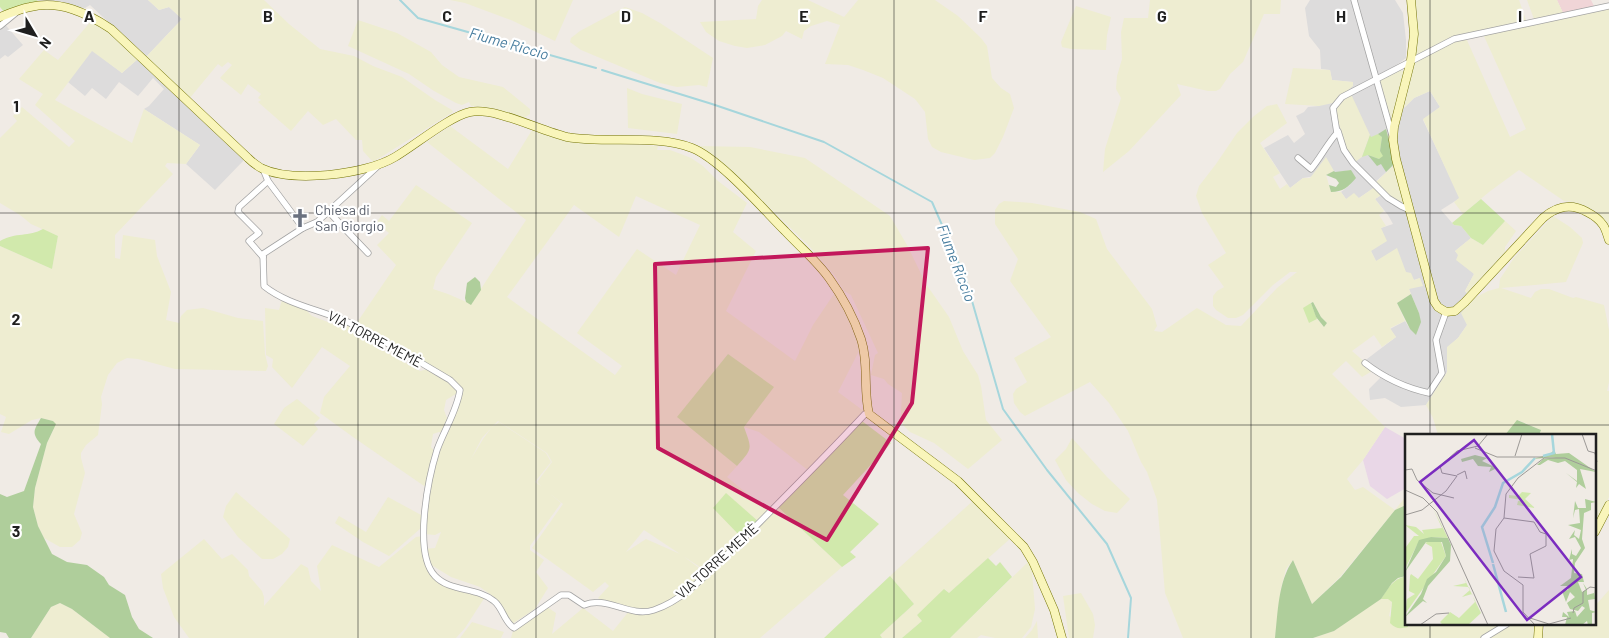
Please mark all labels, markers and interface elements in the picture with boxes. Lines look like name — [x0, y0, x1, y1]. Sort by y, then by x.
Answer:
text: A — [84, 6, 95, 25]
text: B — [263, 6, 273, 25]
text: C — [442, 6, 452, 25]
text: D — [621, 6, 631, 25]
text: E — [799, 6, 809, 25]
text: F — [979, 6, 988, 25]
text: G — [1157, 6, 1167, 25]
text: H — [1336, 6, 1346, 25]
text: I — [1518, 6, 1522, 25]
north arrow — [10, 10, 60, 60]
water label: Fiume Riccio — [468, 23, 551, 63]
text: N — [36, 34, 55, 52]
text: 1 — [13, 96, 19, 115]
place label: Chiesa di San Giorgio — [315, 201, 384, 234]
church icon: Chiesa di San Giorgio — [289, 207, 311, 229]
water label: Fiume Riccio — [934, 221, 980, 304]
street label: VIA TORRE MEMÈ — [325, 307, 425, 371]
text: 2 — [12, 309, 21, 328]
inset map — [1405, 434, 1596, 626]
street label: VIA TORRE MEMÈ — [672, 519, 761, 602]
text: 3 — [12, 521, 20, 540]

